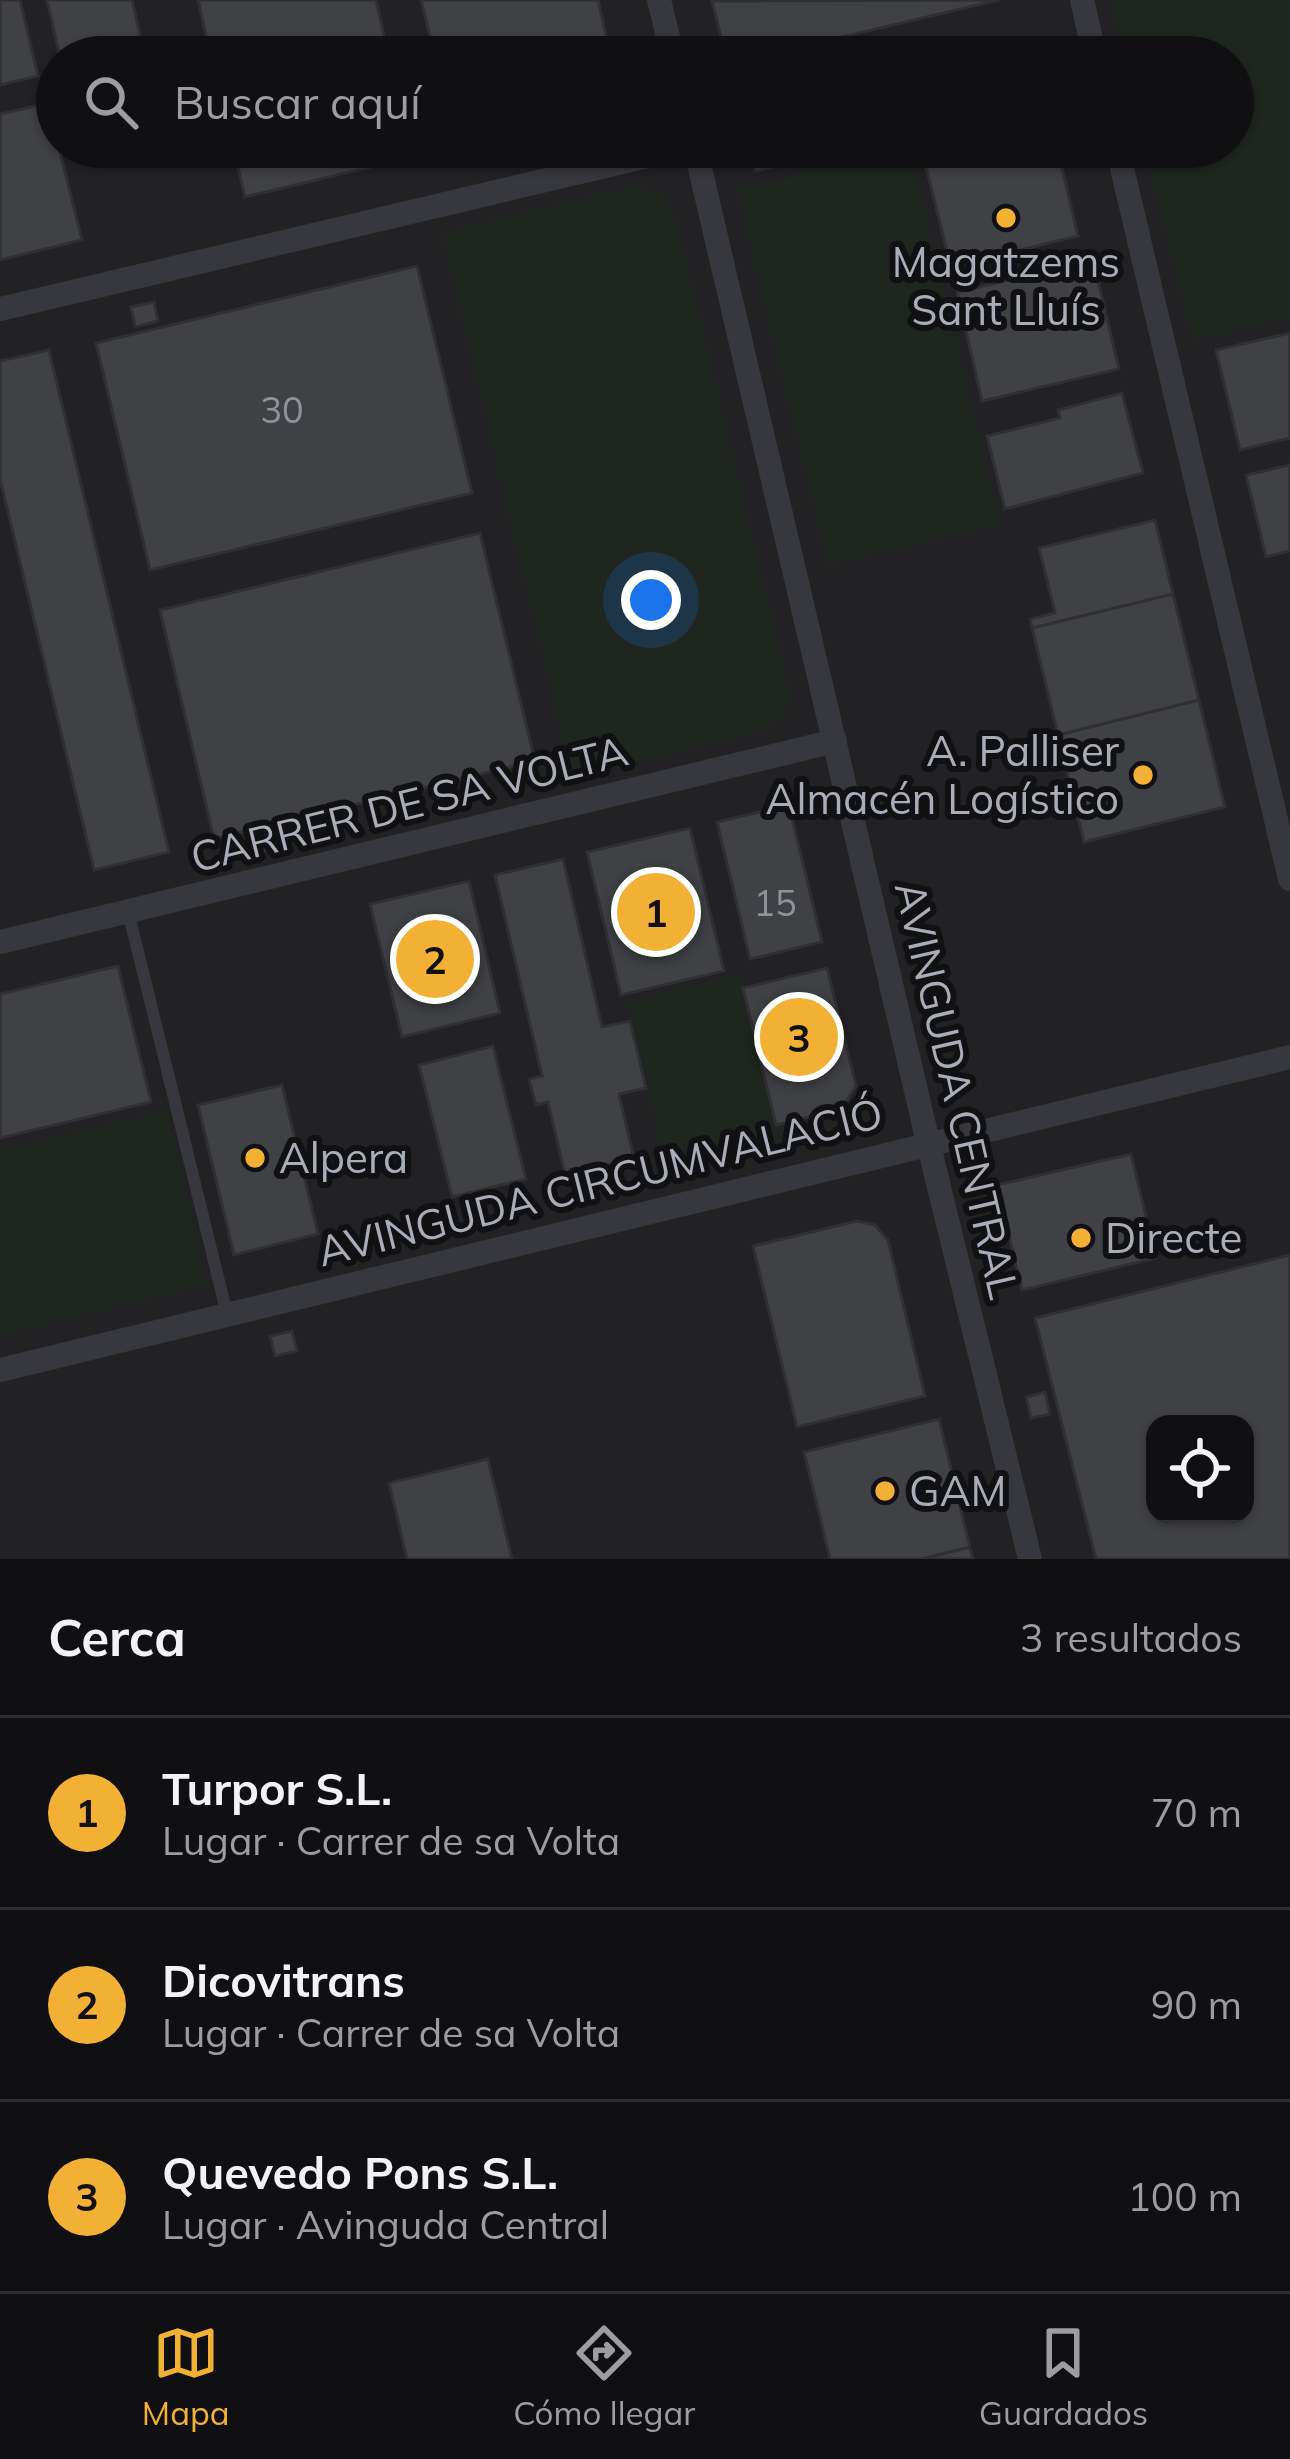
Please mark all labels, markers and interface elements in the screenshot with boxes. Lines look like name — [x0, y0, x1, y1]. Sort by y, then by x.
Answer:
search box — [36, 36, 1254, 168]
icon: search — [78, 69, 144, 135]
text: Buscar aquí — [174, 74, 421, 130]
marker: Magatzems Sant Lluís — [993, 205, 1019, 231]
place label: Magatzems Sant Lluís — [892, 235, 1120, 336]
house number: 30 — [260, 387, 304, 432]
your location — [621, 570, 681, 630]
street label: CARRER DE SA VOLTA — [185, 724, 633, 883]
place label: A. Palliser Almacén Logístico — [766, 724, 1120, 825]
marker: A. Palliser Almacén Logístico — [1130, 762, 1156, 788]
pin: 1 — [617, 867, 695, 957]
street label: AVINGUDA CENTRAL — [884, 876, 1031, 1304]
house number: 15 — [753, 880, 797, 925]
pin: 2 — [396, 914, 474, 1004]
pin: 3 — [760, 992, 838, 1082]
street label: AVINGUDA CIRCUMVALACIÓ — [312, 1086, 888, 1277]
place label: Alpera — [279, 1131, 408, 1184]
marker: Alpera — [242, 1145, 268, 1171]
place label: Directe — [1105, 1211, 1242, 1264]
marker: Directe — [1068, 1225, 1094, 1251]
map controls — [1146, 1415, 1254, 1523]
button: locate — [1146, 1415, 1254, 1523]
place label: GAM — [909, 1464, 1007, 1517]
marker: GAM — [872, 1478, 898, 1504]
text: Cerca — [48, 1605, 186, 1669]
text: 3 resultados — [1020, 1613, 1242, 1662]
text: Turpor S.L. — [162, 1760, 392, 1816]
text: 1 — [75, 1788, 99, 1837]
text: 70 m — [1151, 1788, 1242, 1837]
text: Lugar · Carrer de sa Volta — [162, 1816, 620, 1865]
text: Dicovitrans — [162, 1952, 405, 2008]
text: 2 — [75, 1980, 99, 2029]
text: 90 m — [1151, 1980, 1242, 2029]
text: Lugar · Carrer de sa Volta — [162, 2008, 620, 2057]
text: Quevedo Pons S.L. — [162, 2144, 558, 2200]
text: 3 — [75, 2172, 99, 2221]
text: 100 m — [1127, 2172, 1242, 2221]
text: Lugar · Avinguda Central — [162, 2200, 609, 2249]
tab: Mapa — [142, 2320, 230, 2433]
tab: Cómo llegar — [513, 2320, 695, 2433]
tab: Guardados — [979, 2320, 1148, 2433]

